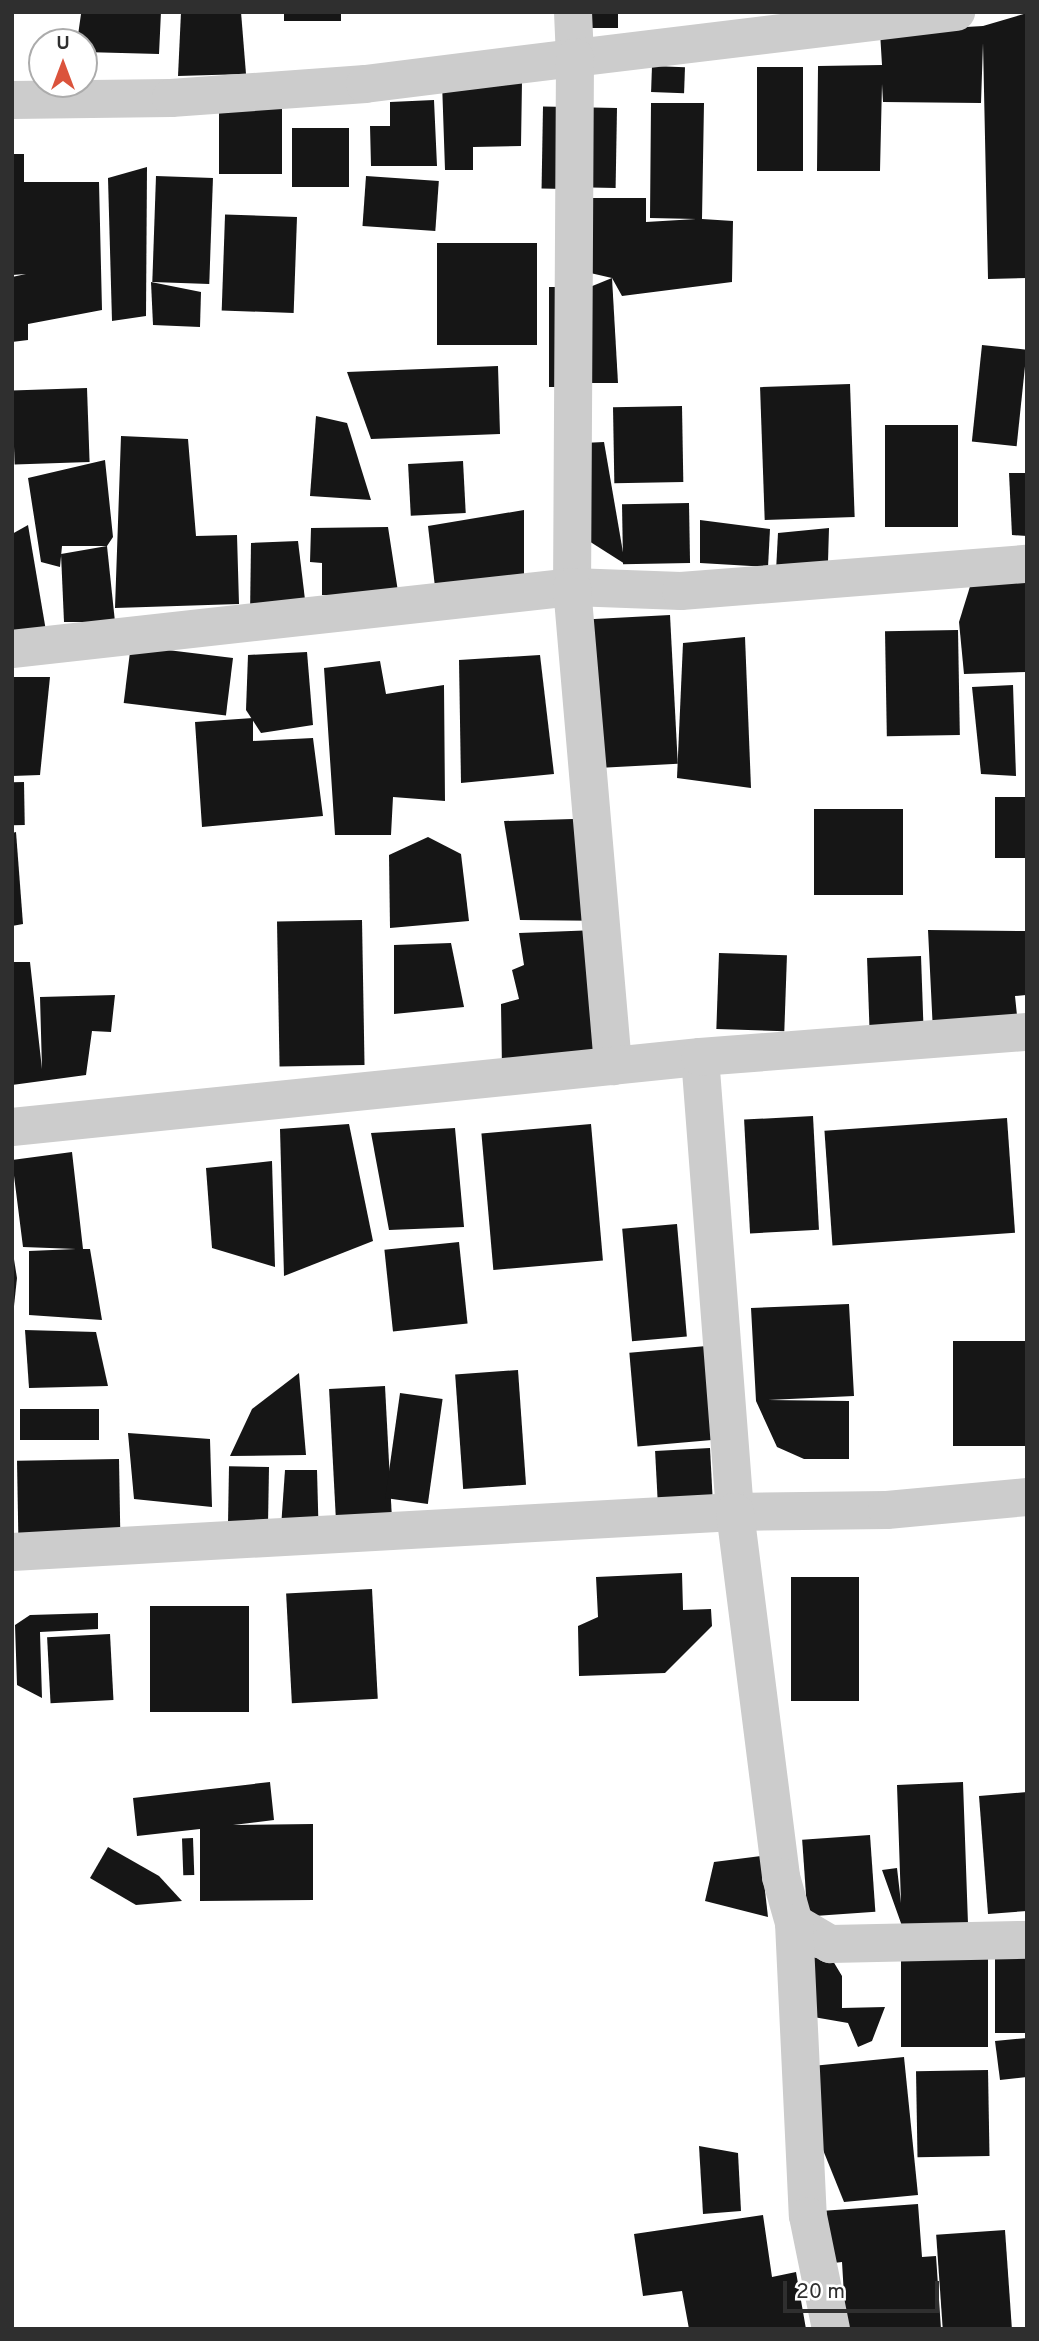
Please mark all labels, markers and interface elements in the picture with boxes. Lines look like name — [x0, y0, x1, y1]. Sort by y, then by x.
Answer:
north arrow — [28, 28, 98, 98]
text: U — [56, 32, 70, 56]
scale bar — [787, 2268, 943, 2312]
text: 20 m — [796, 2279, 845, 2306]

